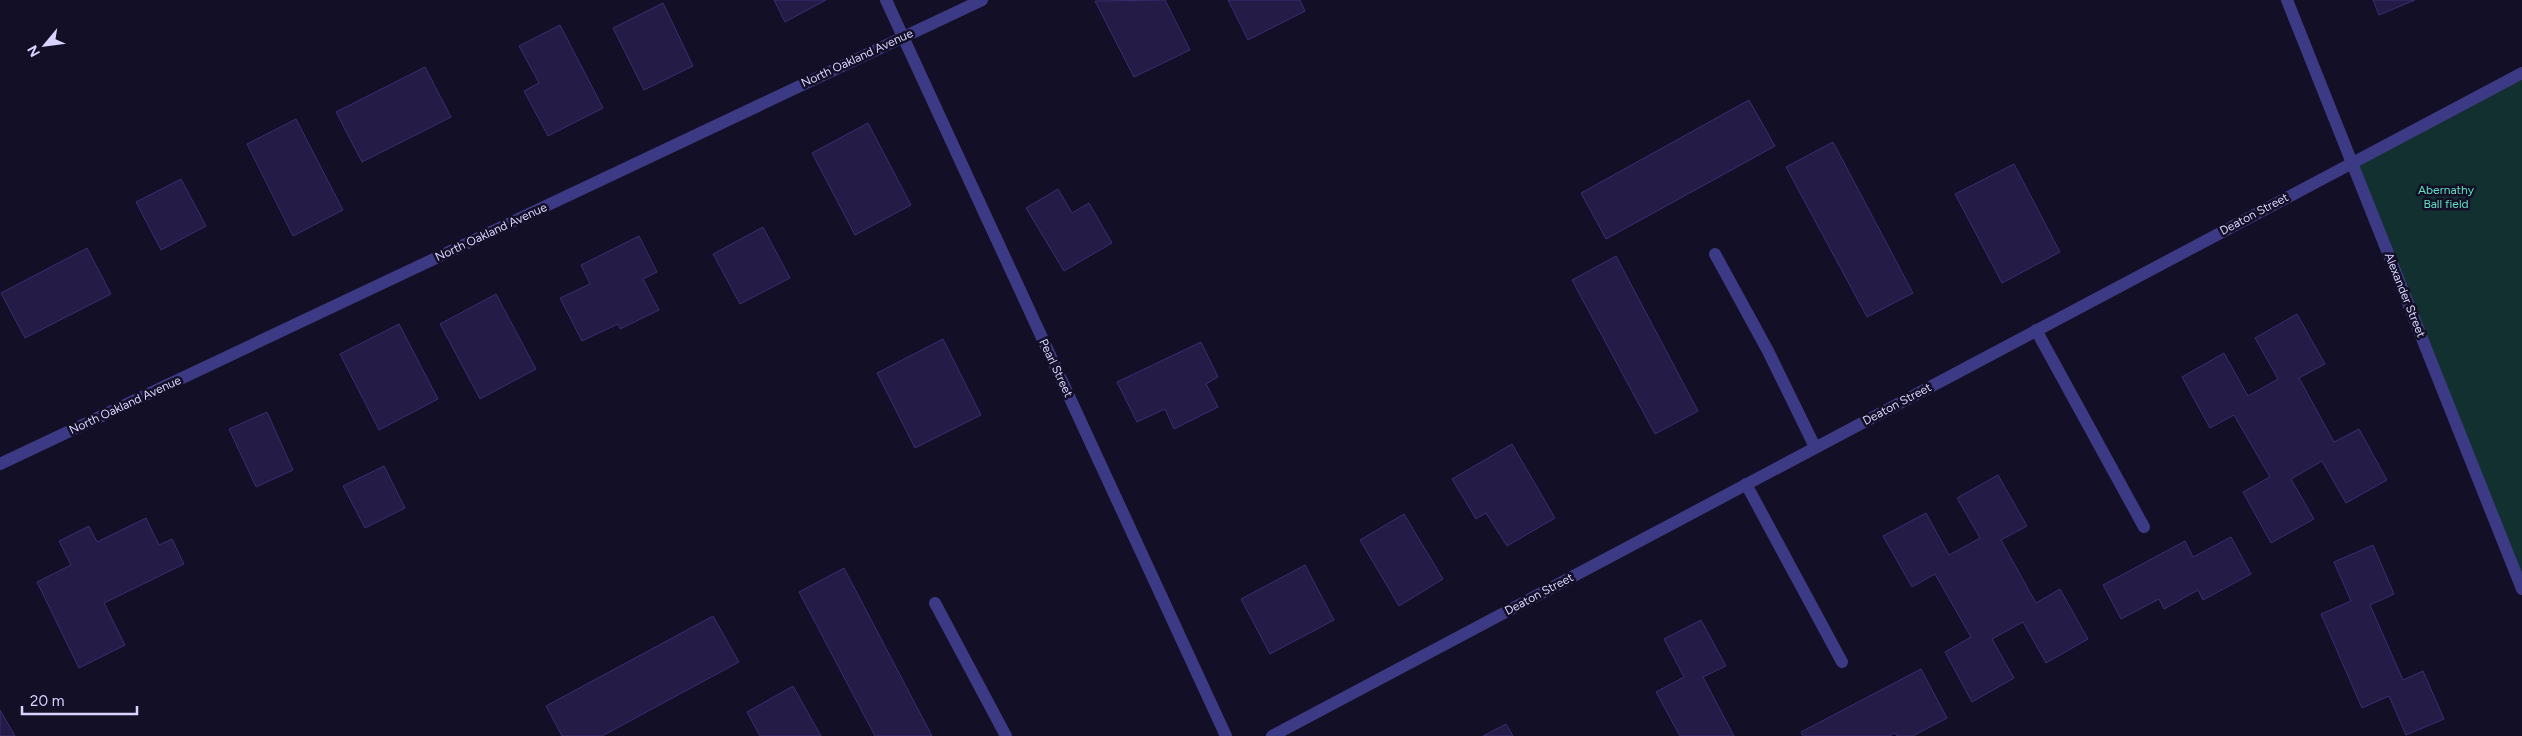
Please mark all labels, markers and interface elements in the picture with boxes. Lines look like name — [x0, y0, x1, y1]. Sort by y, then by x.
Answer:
north arrow — [20, 20, 70, 70]
street label: North Oakland Avenue — [799, 26, 916, 90]
text: N — [24, 42, 44, 60]
park label: Abernathy Ball field — [2418, 183, 2475, 211]
street label: Deaton Street — [2217, 190, 2291, 238]
street label: North Oakland Avenue — [433, 200, 550, 264]
street label: Alexander Street — [2382, 251, 2429, 340]
street label: Pearl Street — [1036, 337, 1076, 400]
street label: North Oakland Avenue — [67, 373, 184, 437]
street label: Deaton Street — [1860, 380, 1934, 428]
street label: Deaton Street — [1502, 570, 1576, 618]
scale bar — [22, 684, 138, 716]
text: 20 m — [30, 692, 64, 710]

